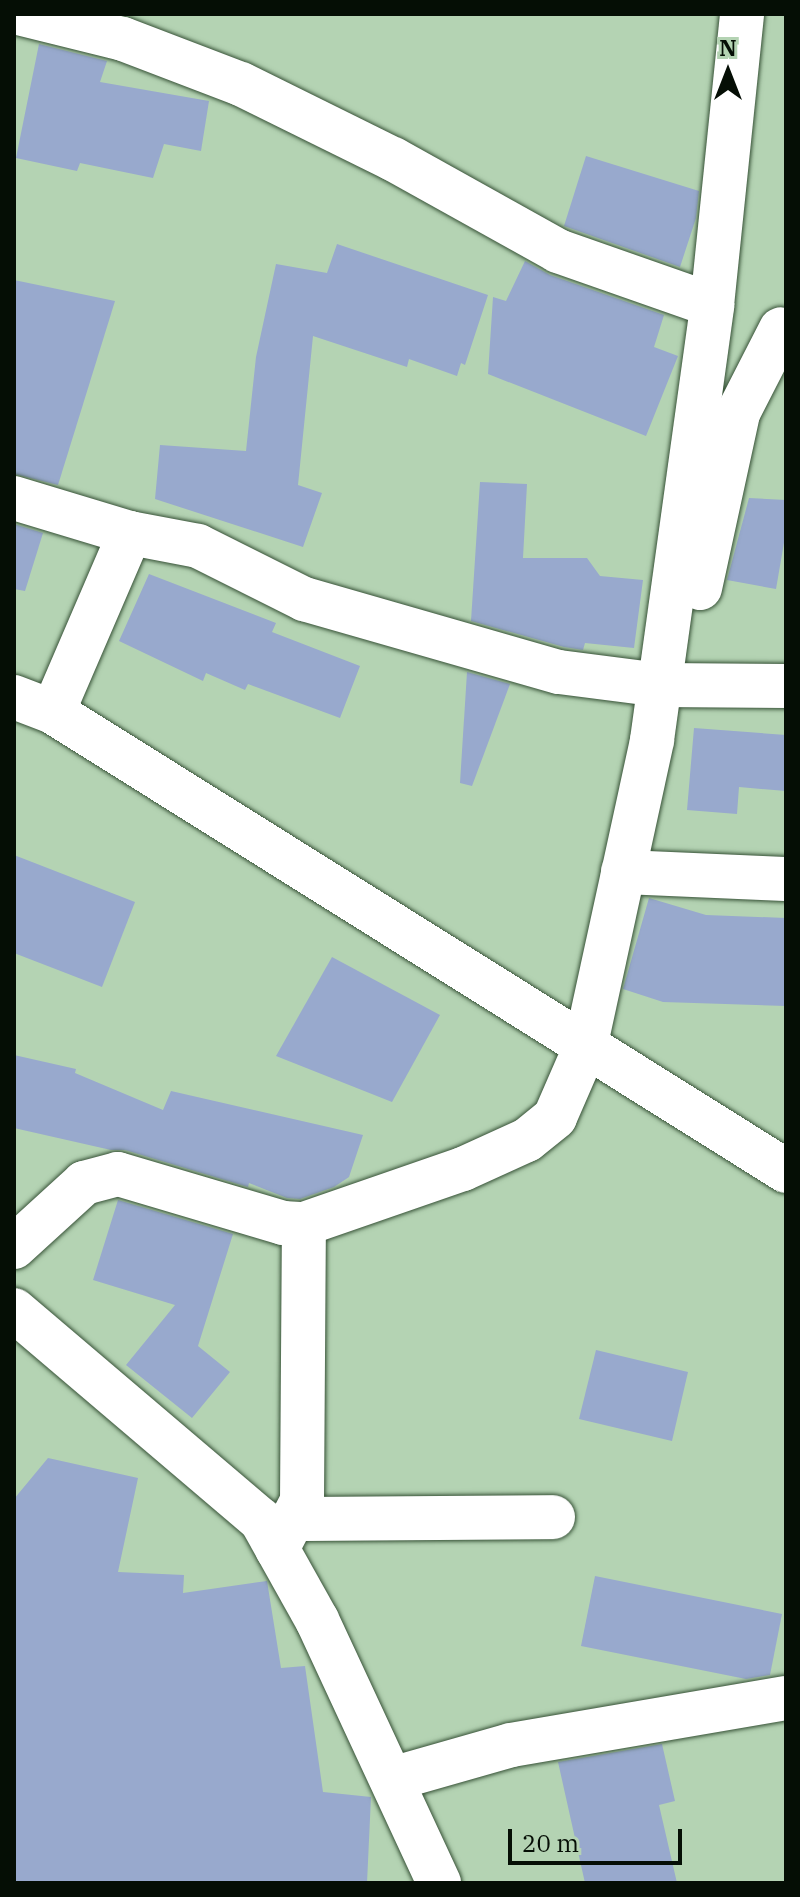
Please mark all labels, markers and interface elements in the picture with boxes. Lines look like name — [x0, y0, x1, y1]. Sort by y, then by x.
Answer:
north arrow — [688, 32, 768, 112]
text: N — [719, 33, 737, 62]
scale bar — [512, 1813, 686, 1863]
text: 20 m — [522, 1827, 579, 1859]

